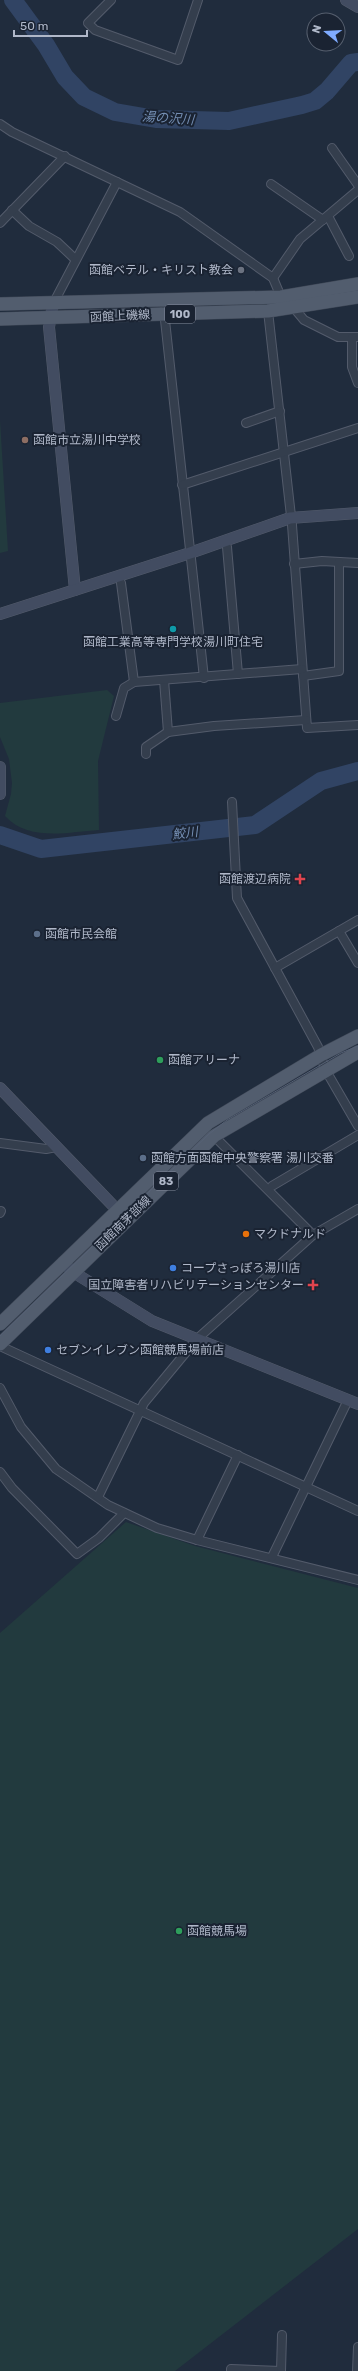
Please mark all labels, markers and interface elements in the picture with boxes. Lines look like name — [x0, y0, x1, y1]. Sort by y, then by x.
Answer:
scale bar — [14, 12, 87, 38]
north arrow — [306, 12, 346, 52]
text: 50 m — [20, 19, 48, 33]
text: N — [310, 23, 324, 35]
water label: 湯の沢川 — [142, 109, 196, 127]
place label: 函館ベテル・キリスト教会 — [89, 263, 233, 277]
marker: 函館ベテル・キリスト教会 — [236, 265, 246, 275]
road number: 100 — [165, 305, 195, 323]
street label: 函館上磯線 — [90, 307, 150, 325]
place label: 函館市立湯川中学校 — [33, 433, 141, 447]
marker: 函館市立湯川中学校 — [20, 435, 30, 445]
marker: 函館工業高等専門学校湯川町住宅 — [168, 624, 178, 634]
place label: 函館工業高等専門学校湯川町住宅 — [83, 635, 263, 649]
water label: 鮫川 — [171, 824, 201, 842]
place label: 函館渡辺病院 — [219, 872, 291, 886]
marker: 函館渡辺病院 — [294, 873, 306, 885]
place label: 函館市民会館 — [45, 927, 117, 941]
marker: 函館市民会館 — [32, 929, 42, 939]
place label: 函館アリーナ — [168, 1053, 240, 1067]
marker: 函館アリーナ — [155, 1055, 165, 1065]
place label: 函館方面函館中央警察署 湯川交番 — [151, 1151, 334, 1165]
marker: 函館方面函館中央警察署 湯川交番 — [138, 1153, 148, 1163]
road number: 83 — [154, 1172, 178, 1190]
street label: 函館南茅部線 — [92, 1193, 154, 1253]
place label: マクドナルド — [254, 1227, 326, 1241]
marker: マクドナルド — [241, 1229, 251, 1239]
place label: コープさっぽろ湯川店 — [181, 1261, 300, 1275]
marker: コープさっぽろ湯川店 — [168, 1263, 178, 1273]
place label: 国立障害者リハビリテーションセンター — [88, 1278, 304, 1292]
marker: 国立障害者リハビリテーションセンター — [307, 1279, 319, 1291]
place label: セブンイレブン函館競馬場前店 — [56, 1343, 224, 1357]
marker: セブンイレブン函館競馬場前店 — [43, 1345, 53, 1355]
place label: 函館競馬場 — [187, 1924, 247, 1938]
marker: 函館競馬場 — [174, 1926, 184, 1936]

